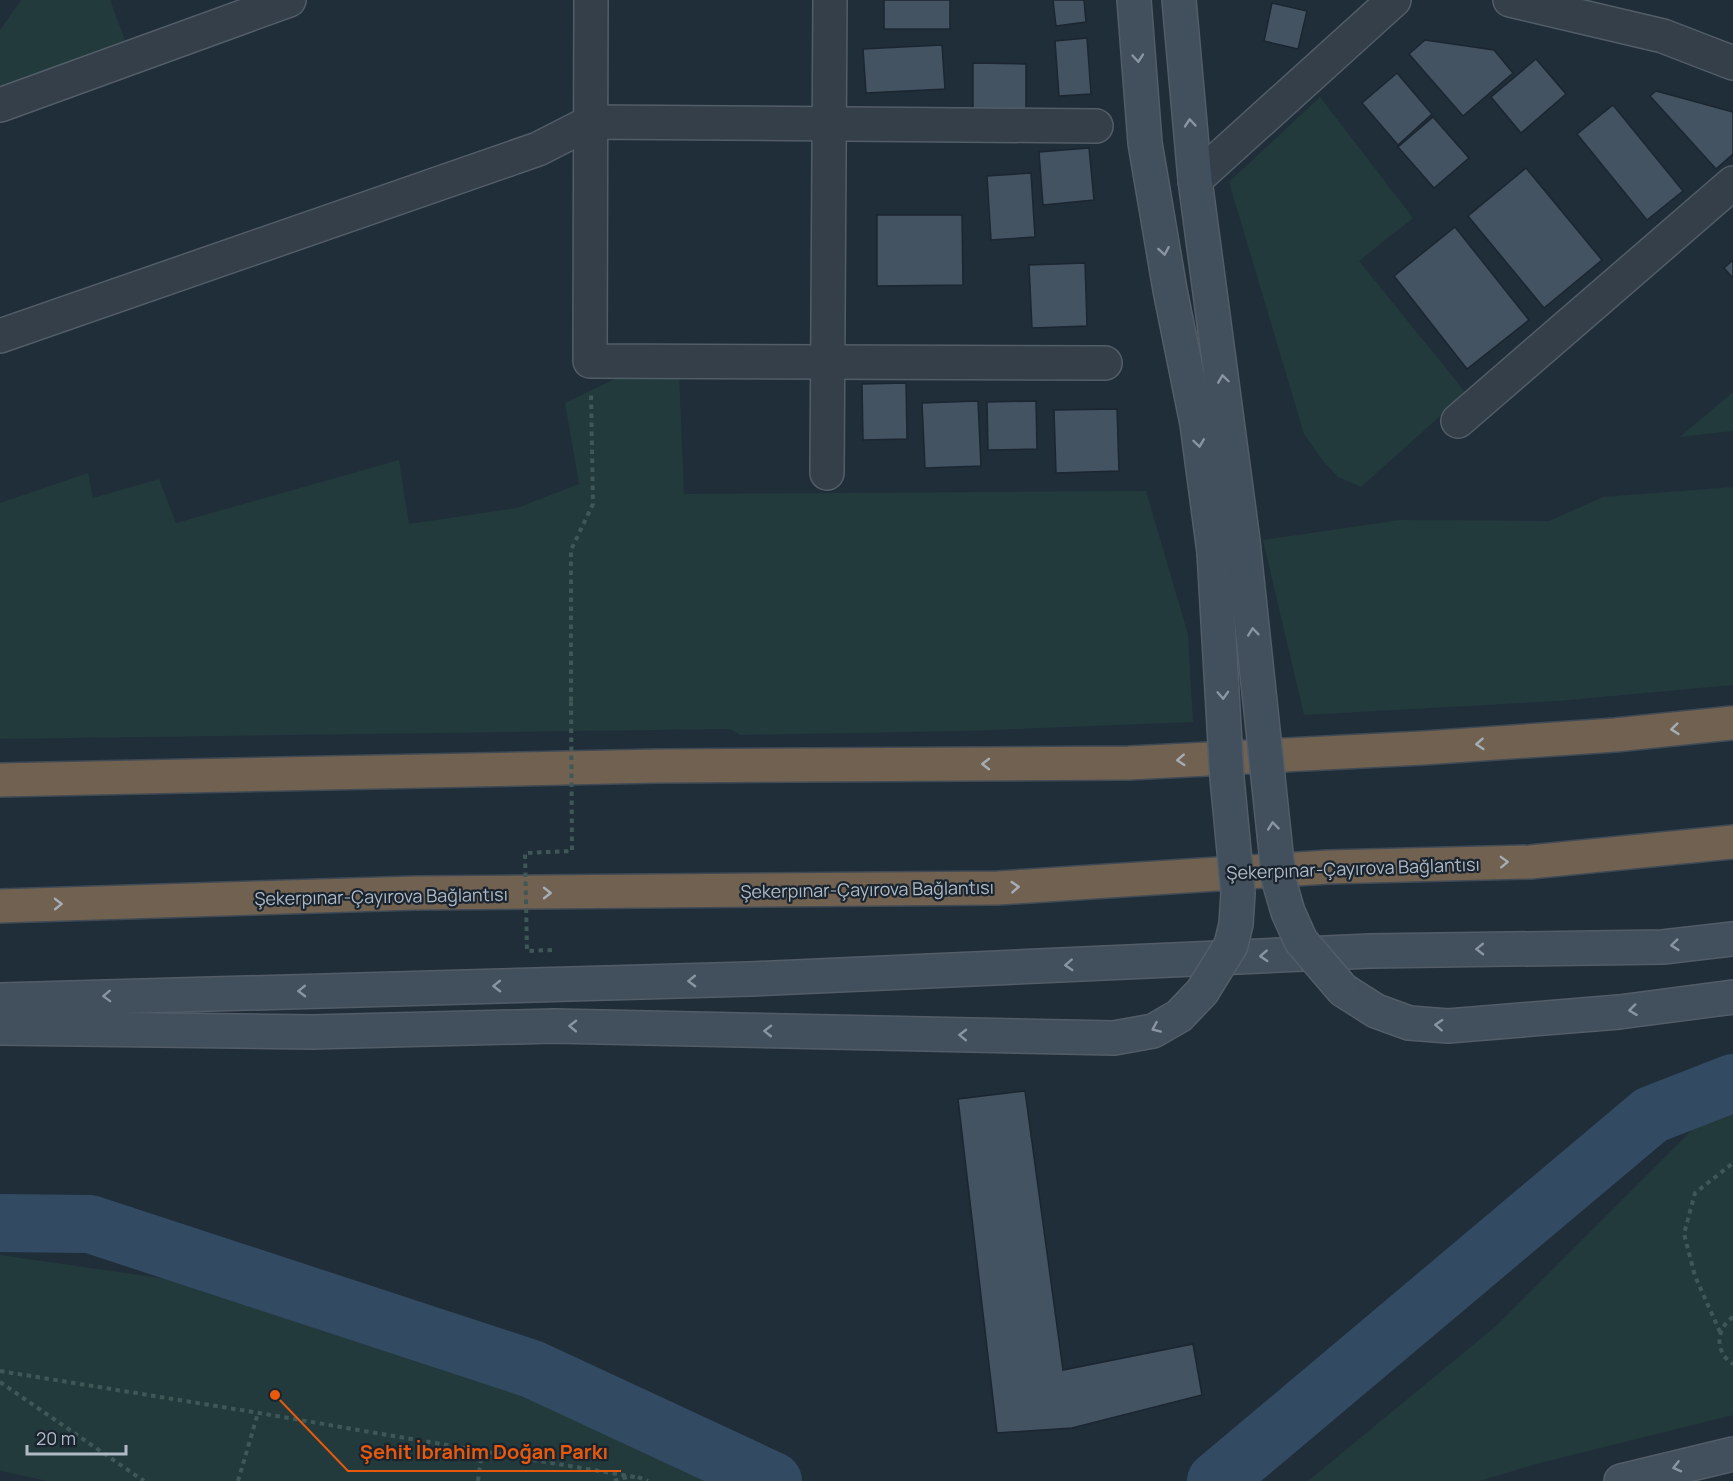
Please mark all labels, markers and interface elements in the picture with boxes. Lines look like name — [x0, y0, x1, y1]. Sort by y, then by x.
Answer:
one-way arrow — [1131, 54, 1144, 63]
one-way arrow — [1184, 119, 1197, 128]
one-way arrow — [1157, 246, 1170, 256]
one-way arrow — [1217, 375, 1229, 384]
one-way arrow — [1193, 439, 1205, 448]
one-way arrow — [1247, 627, 1260, 636]
one-way arrow — [1216, 690, 1229, 699]
one-way arrow — [1670, 722, 1679, 735]
one-way arrow — [1476, 737, 1485, 750]
one-way arrow — [1176, 754, 1185, 767]
one-way arrow — [981, 758, 990, 770]
one-way arrow — [1267, 821, 1280, 830]
street label: Şekerpınar-Çayırova Bağlantısı — [1226, 852, 1480, 884]
one-way arrow — [1499, 856, 1508, 869]
street label: Şekerpınar-Çayırova Bağlantısı — [740, 875, 994, 903]
one-way arrow — [1011, 880, 1020, 893]
street label: Şekerpınar-Çayırova Bağlantısı — [254, 882, 508, 910]
one-way arrow — [543, 887, 552, 899]
one-way arrow — [54, 898, 63, 911]
one-way arrow — [1670, 938, 1679, 951]
one-way arrow — [1475, 943, 1484, 956]
one-way arrow — [1260, 949, 1269, 962]
one-way arrow — [1065, 958, 1074, 971]
one-way arrow — [687, 975, 696, 987]
one-way arrow — [492, 980, 501, 992]
one-way arrow — [298, 985, 307, 997]
one-way arrow — [103, 990, 112, 1003]
one-way arrow — [1629, 1004, 1638, 1016]
one-way arrow — [1434, 1018, 1443, 1031]
one-way arrow — [569, 1020, 578, 1032]
one-way arrow — [1152, 1020, 1163, 1032]
one-way arrow — [764, 1024, 773, 1037]
one-way arrow — [959, 1029, 968, 1042]
scale bar — [27, 1418, 126, 1456]
text: 20 m — [36, 1426, 76, 1450]
callout: Şehit İbrahim Doğan Parkı — [348, 1433, 621, 1471]
text: Şehit İbrahim Doğan Parkı — [360, 1438, 608, 1465]
one-way arrow — [1672, 1460, 1682, 1473]

